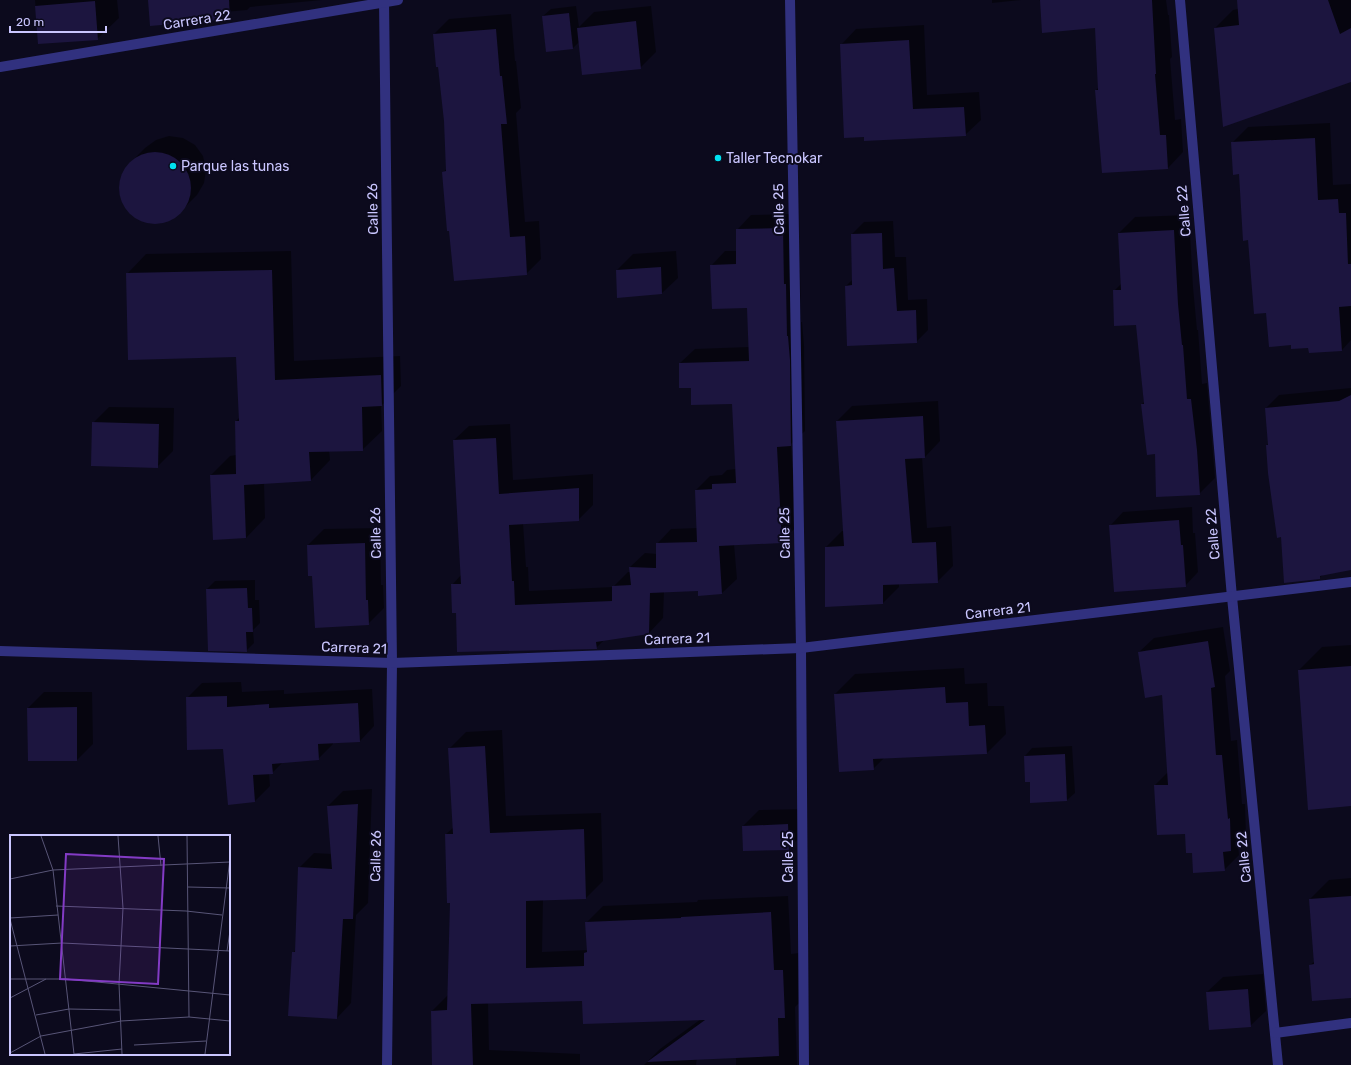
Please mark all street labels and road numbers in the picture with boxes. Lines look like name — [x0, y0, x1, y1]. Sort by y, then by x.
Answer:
street label: Carrera 22 — [162, 6, 232, 34]
street label: Calle 26 — [364, 183, 382, 235]
street label: Calle 25 — [770, 183, 788, 235]
street label: Calle 22 — [1173, 185, 1195, 237]
street label: Calle 26 — [367, 507, 385, 559]
street label: Calle 25 — [776, 507, 794, 559]
street label: Calle 22 — [1202, 508, 1224, 560]
street label: Carrera 21 — [964, 599, 1032, 623]
street label: Carrera 21 — [644, 629, 710, 649]
street label: Carrera 21 — [321, 638, 387, 658]
street label: Calle 26 — [367, 830, 385, 882]
street label: Calle 22 — [1233, 830, 1255, 884]
street label: Calle 25 — [780, 831, 797, 883]

